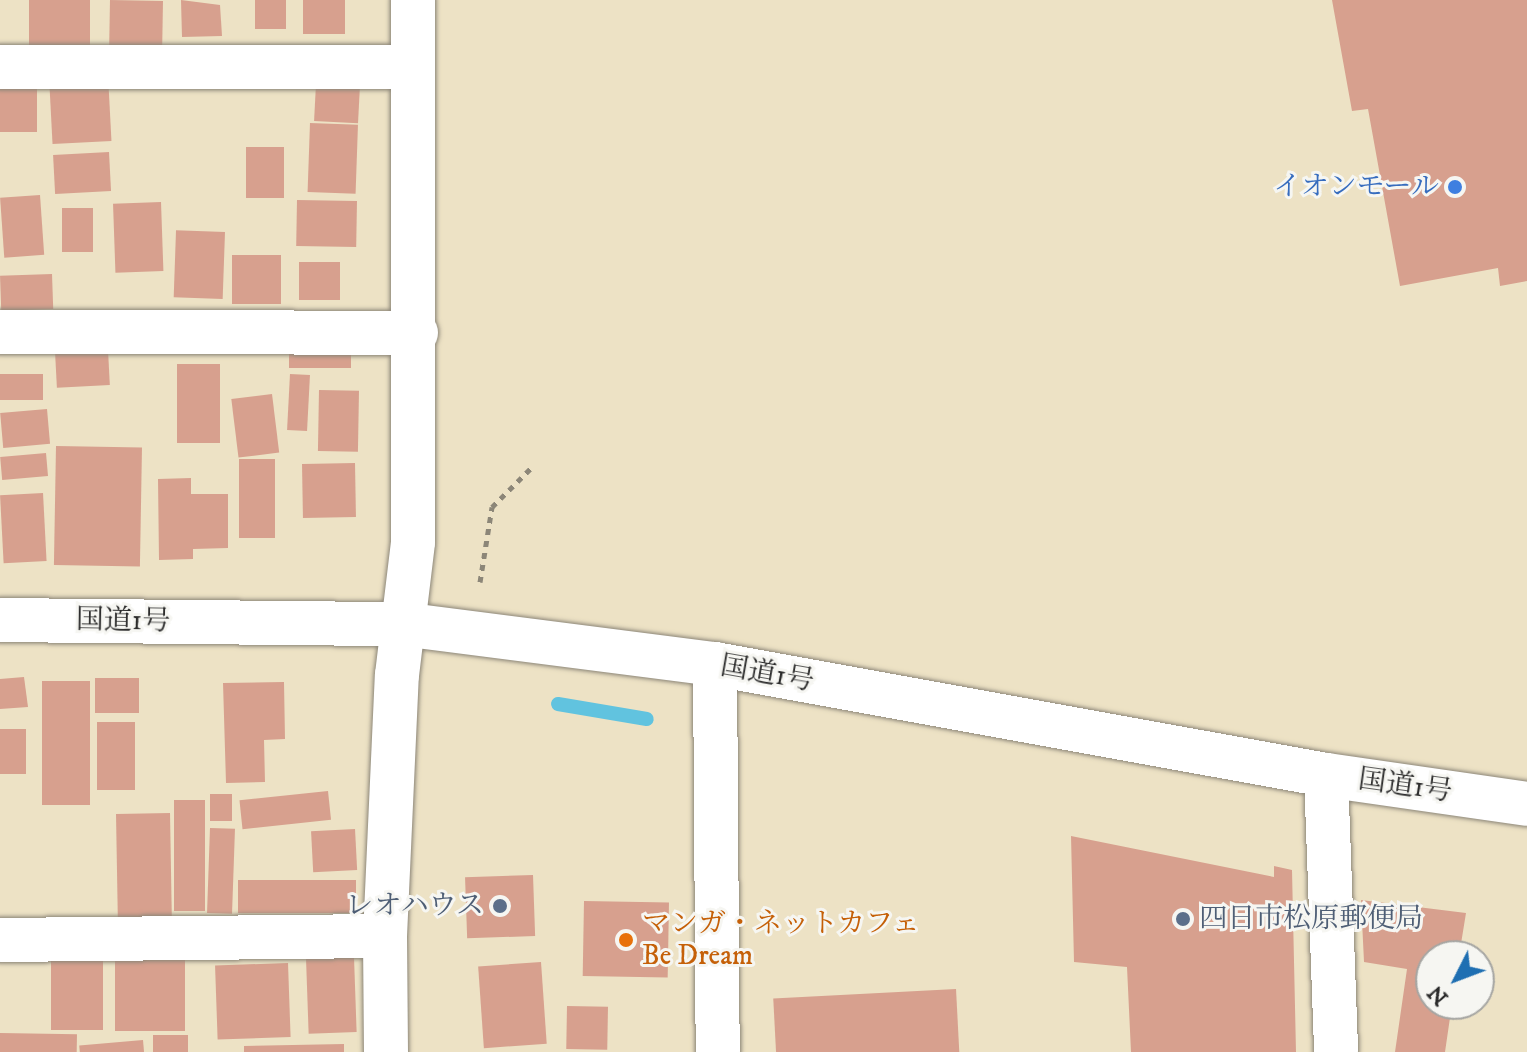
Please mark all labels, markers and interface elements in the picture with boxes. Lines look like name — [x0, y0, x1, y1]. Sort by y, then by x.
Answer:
place label: イオンモール — [1272, 170, 1439, 204]
marker: イオンモール — [1446, 178, 1464, 196]
street label: 国道1号 — [76, 603, 170, 639]
street label: 国道1号 — [718, 649, 816, 699]
street label: 国道1号 — [1356, 763, 1454, 809]
place label: レオハウス — [344, 889, 484, 923]
marker: レオハウス — [491, 897, 509, 915]
place label: 四日市松原郵便局 — [1199, 902, 1423, 936]
place label: マンガ・ネットカフェ Be Dream — [642, 907, 922, 973]
marker: 四日市松原郵便局 — [1174, 910, 1192, 928]
marker: マンガ・ネットカフェ Be Dream — [617, 931, 635, 949]
north arrow — [1415, 940, 1495, 1020]
text: N — [1422, 979, 1454, 1011]

